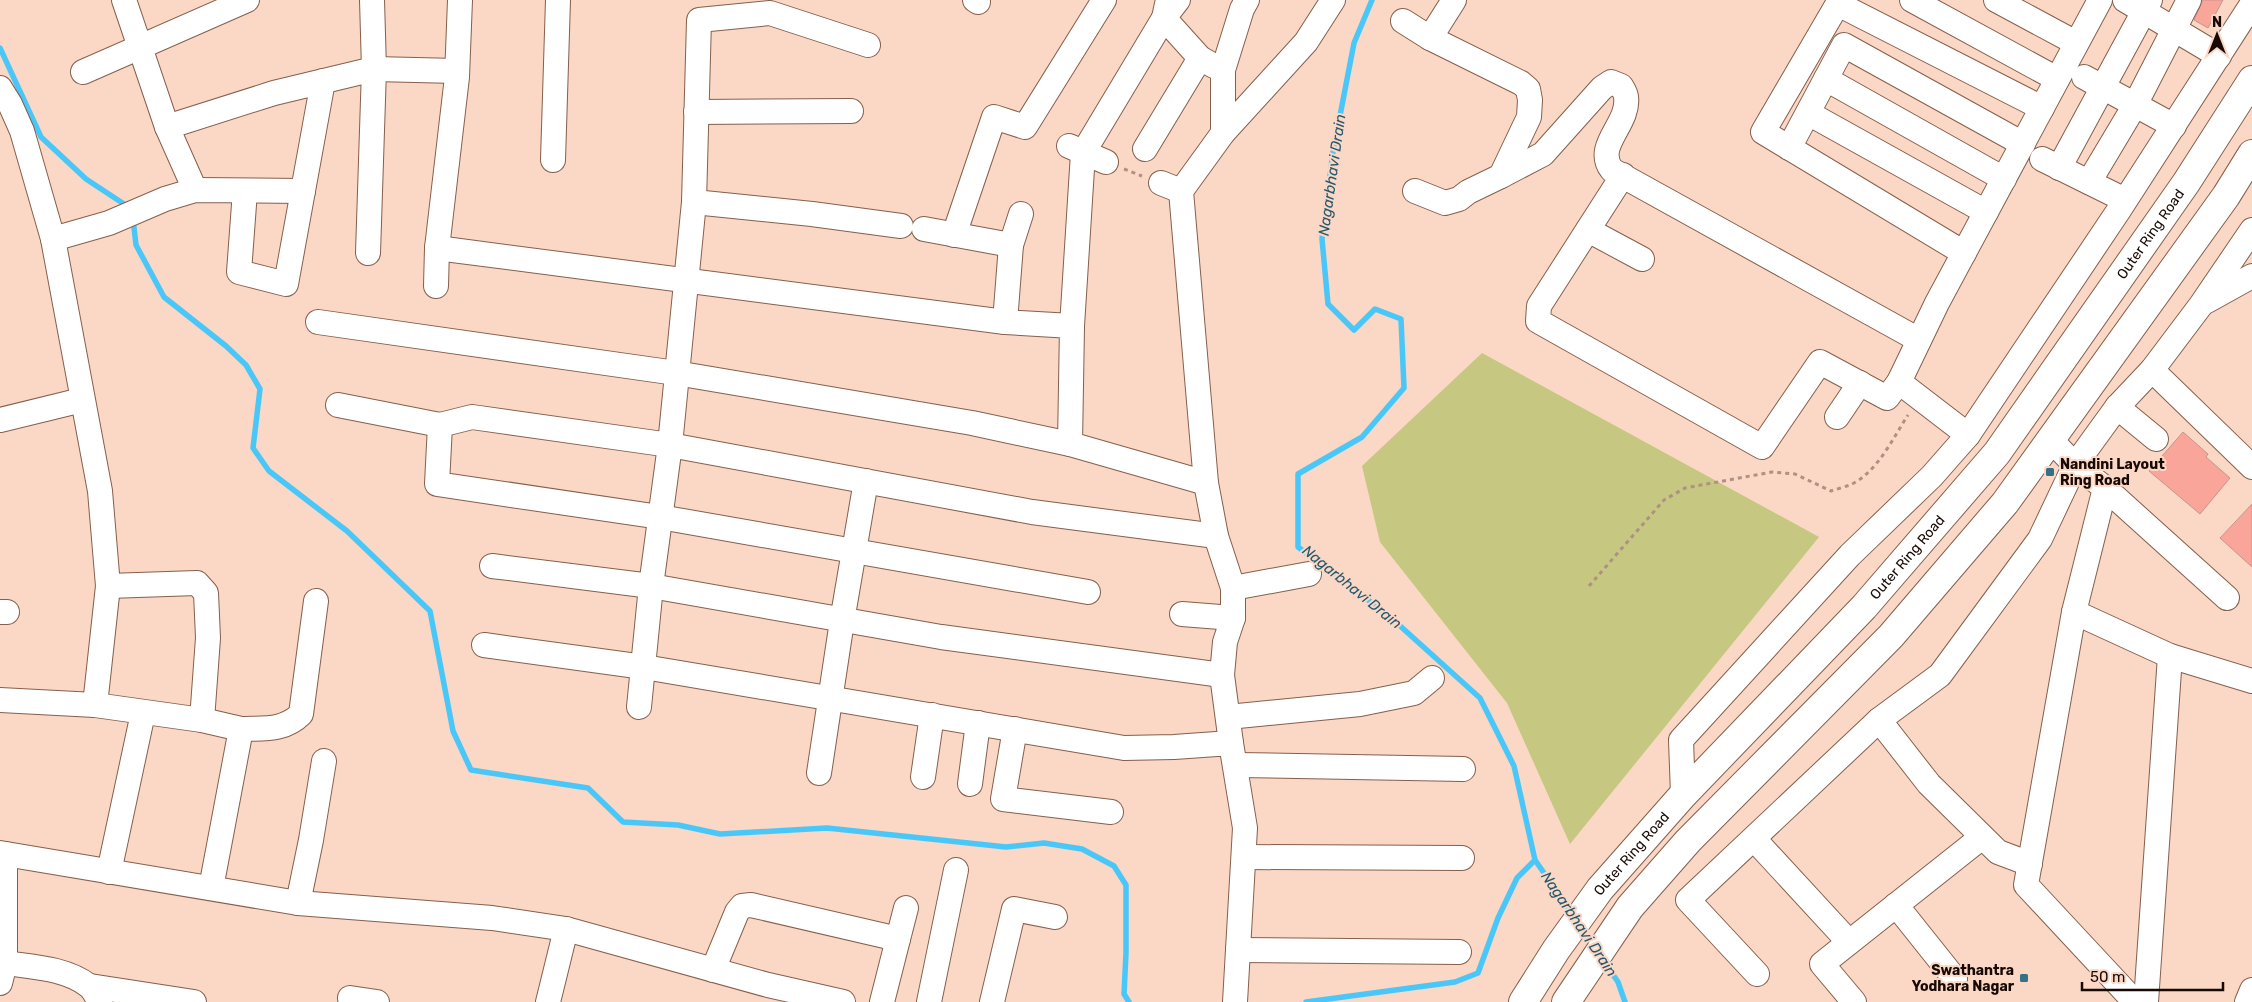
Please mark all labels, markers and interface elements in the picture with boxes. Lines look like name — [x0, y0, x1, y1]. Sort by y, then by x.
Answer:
north arrow — [2192, 10, 2242, 60]
text: N — [2212, 14, 2222, 31]
water label: Nagarbhavi Drain — [1315, 113, 1349, 237]
street label: Outer Ring Road — [2113, 186, 2188, 282]
place label: Nandini Layout Ring Road — [2060, 456, 2165, 489]
marker: Nandini Layout Ring Road — [2044, 466, 2056, 478]
street label: Outer Ring Road — [1866, 512, 1948, 603]
water label: Nagarbhavi Drain — [1299, 541, 1405, 633]
street label: Outer Ring Road — [1590, 809, 1673, 899]
water label: Nagarbhavi Drain — [1537, 868, 1621, 980]
scale bar — [2082, 960, 2223, 992]
place label: Swathantra Yodhara Nagar — [1912, 962, 2015, 995]
text: 50 m — [2090, 968, 2125, 986]
marker: Swathantra Yodhara Nagar — [2018, 972, 2030, 984]

